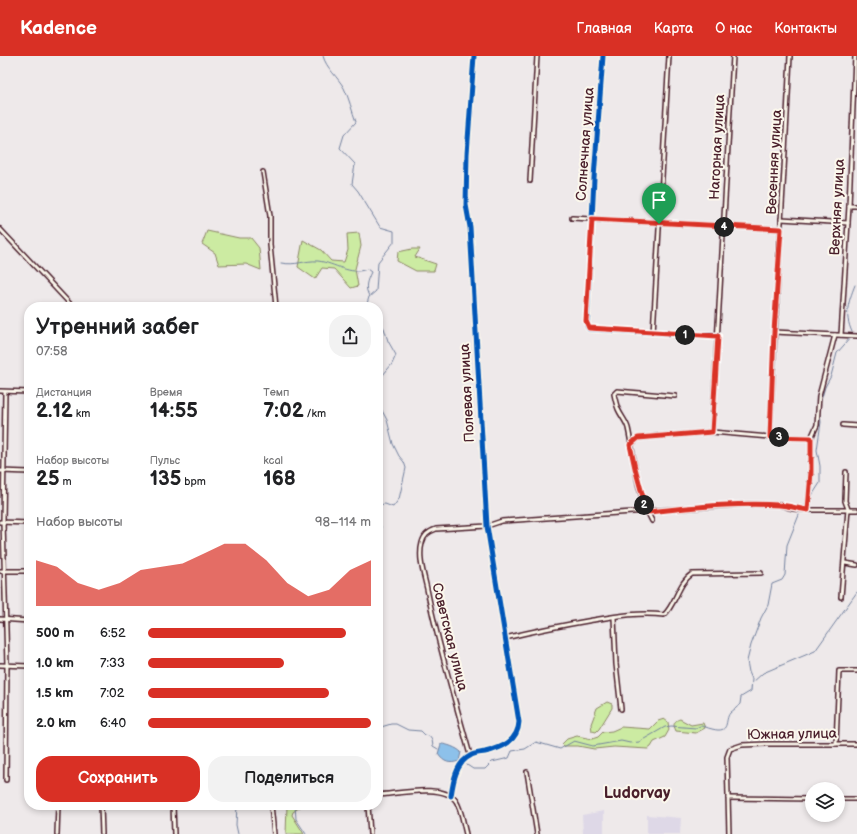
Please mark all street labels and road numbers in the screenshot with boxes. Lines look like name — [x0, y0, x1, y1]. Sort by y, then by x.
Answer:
street label: Солнечная улица — [573, 86, 598, 201]
street label: Нагорная улица — [706, 93, 728, 200]
street label: Весенняя улица — [763, 108, 785, 215]
street label: Верхняя улица — [826, 158, 848, 256]
street label: Полевая улица — [456, 342, 478, 443]
street label: Советская улица — [428, 581, 472, 693]
street label: Южная улица — [747, 725, 838, 743]

